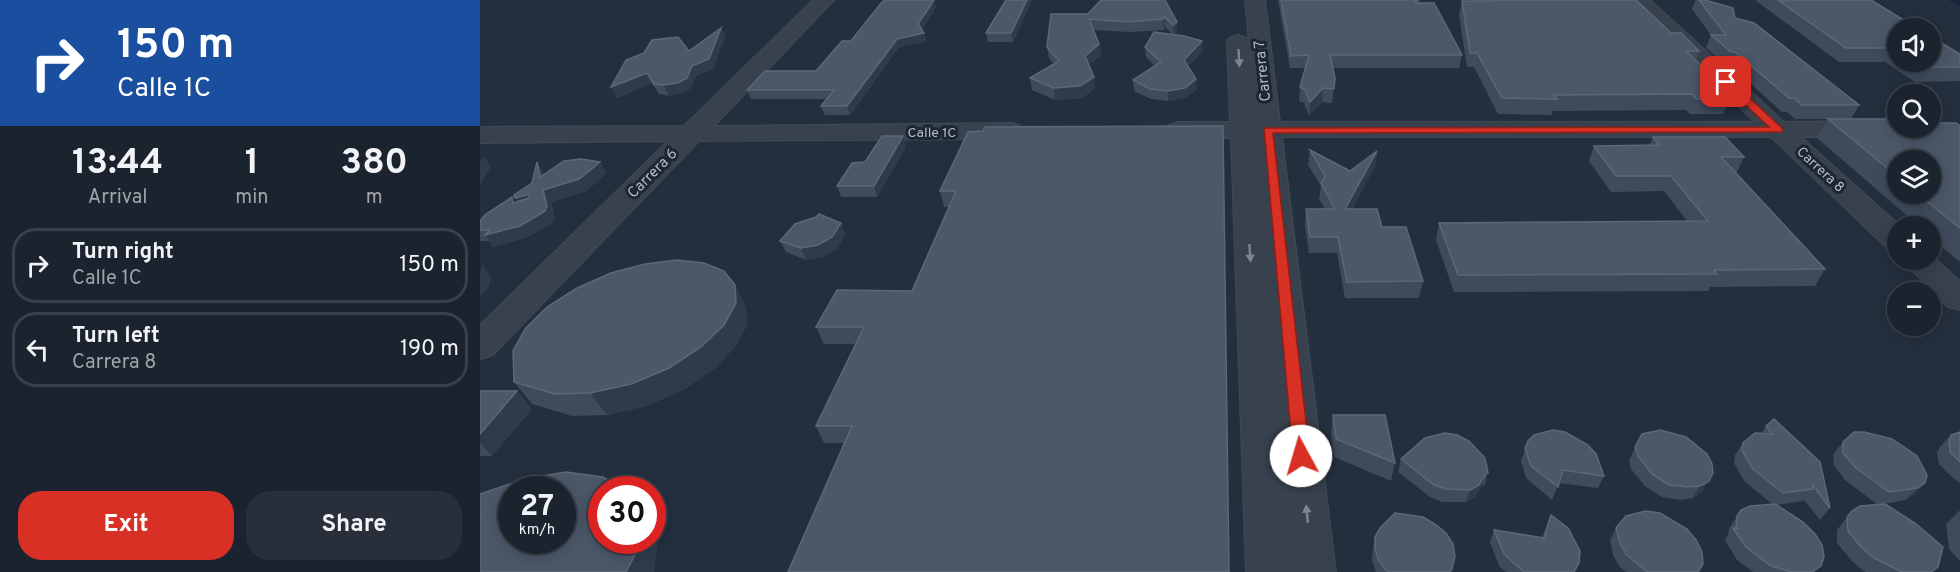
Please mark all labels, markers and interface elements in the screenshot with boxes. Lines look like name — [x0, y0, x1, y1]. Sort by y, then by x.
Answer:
map controls — [1887, 18, 1941, 336]
button: sound — [1887, 18, 1941, 72]
text: 150 m — [117, 20, 234, 73]
icon: right — [18, 24, 96, 102]
street label: Carrera 7 — [1251, 39, 1276, 102]
one-way arrow — [1234, 49, 1243, 68]
pin — [1700, 56, 1751, 107]
icon: arrive — [1709, 65, 1742, 98]
text: Calle 1C — [117, 72, 211, 106]
button: search — [1887, 84, 1941, 138]
street label: Calle 1C — [908, 125, 956, 142]
text: 13:44 — [72, 141, 163, 187]
text: 1 — [245, 141, 259, 187]
text: 380 — [341, 141, 408, 187]
street label: Carrera 8 — [1793, 144, 1847, 196]
street label: Carrera 6 — [624, 145, 682, 203]
button: layers — [1887, 150, 1941, 204]
text: Arrival — [88, 185, 147, 211]
text: min — [235, 185, 268, 211]
text: m — [366, 185, 383, 211]
button: + — [1887, 216, 1941, 270]
text: Turn right — [72, 239, 174, 266]
one-way arrow — [1245, 244, 1254, 263]
icon: right — [21, 249, 54, 282]
text: 150 m — [399, 252, 459, 279]
text: Calle 1C — [72, 266, 142, 292]
button: − — [1887, 282, 1941, 336]
text: Turn left — [72, 323, 160, 350]
icon: left — [21, 333, 54, 366]
text: 190 m — [400, 336, 459, 363]
text: Carrera 8 — [72, 350, 156, 376]
position arrow — [1269, 424, 1333, 488]
speed limit sign: 30 — [588, 476, 666, 554]
text: 27 — [520, 489, 554, 526]
button: Exit — [18, 491, 234, 560]
button: Share — [246, 491, 462, 560]
one-way arrow — [1302, 504, 1312, 523]
text: km/h — [519, 521, 555, 540]

